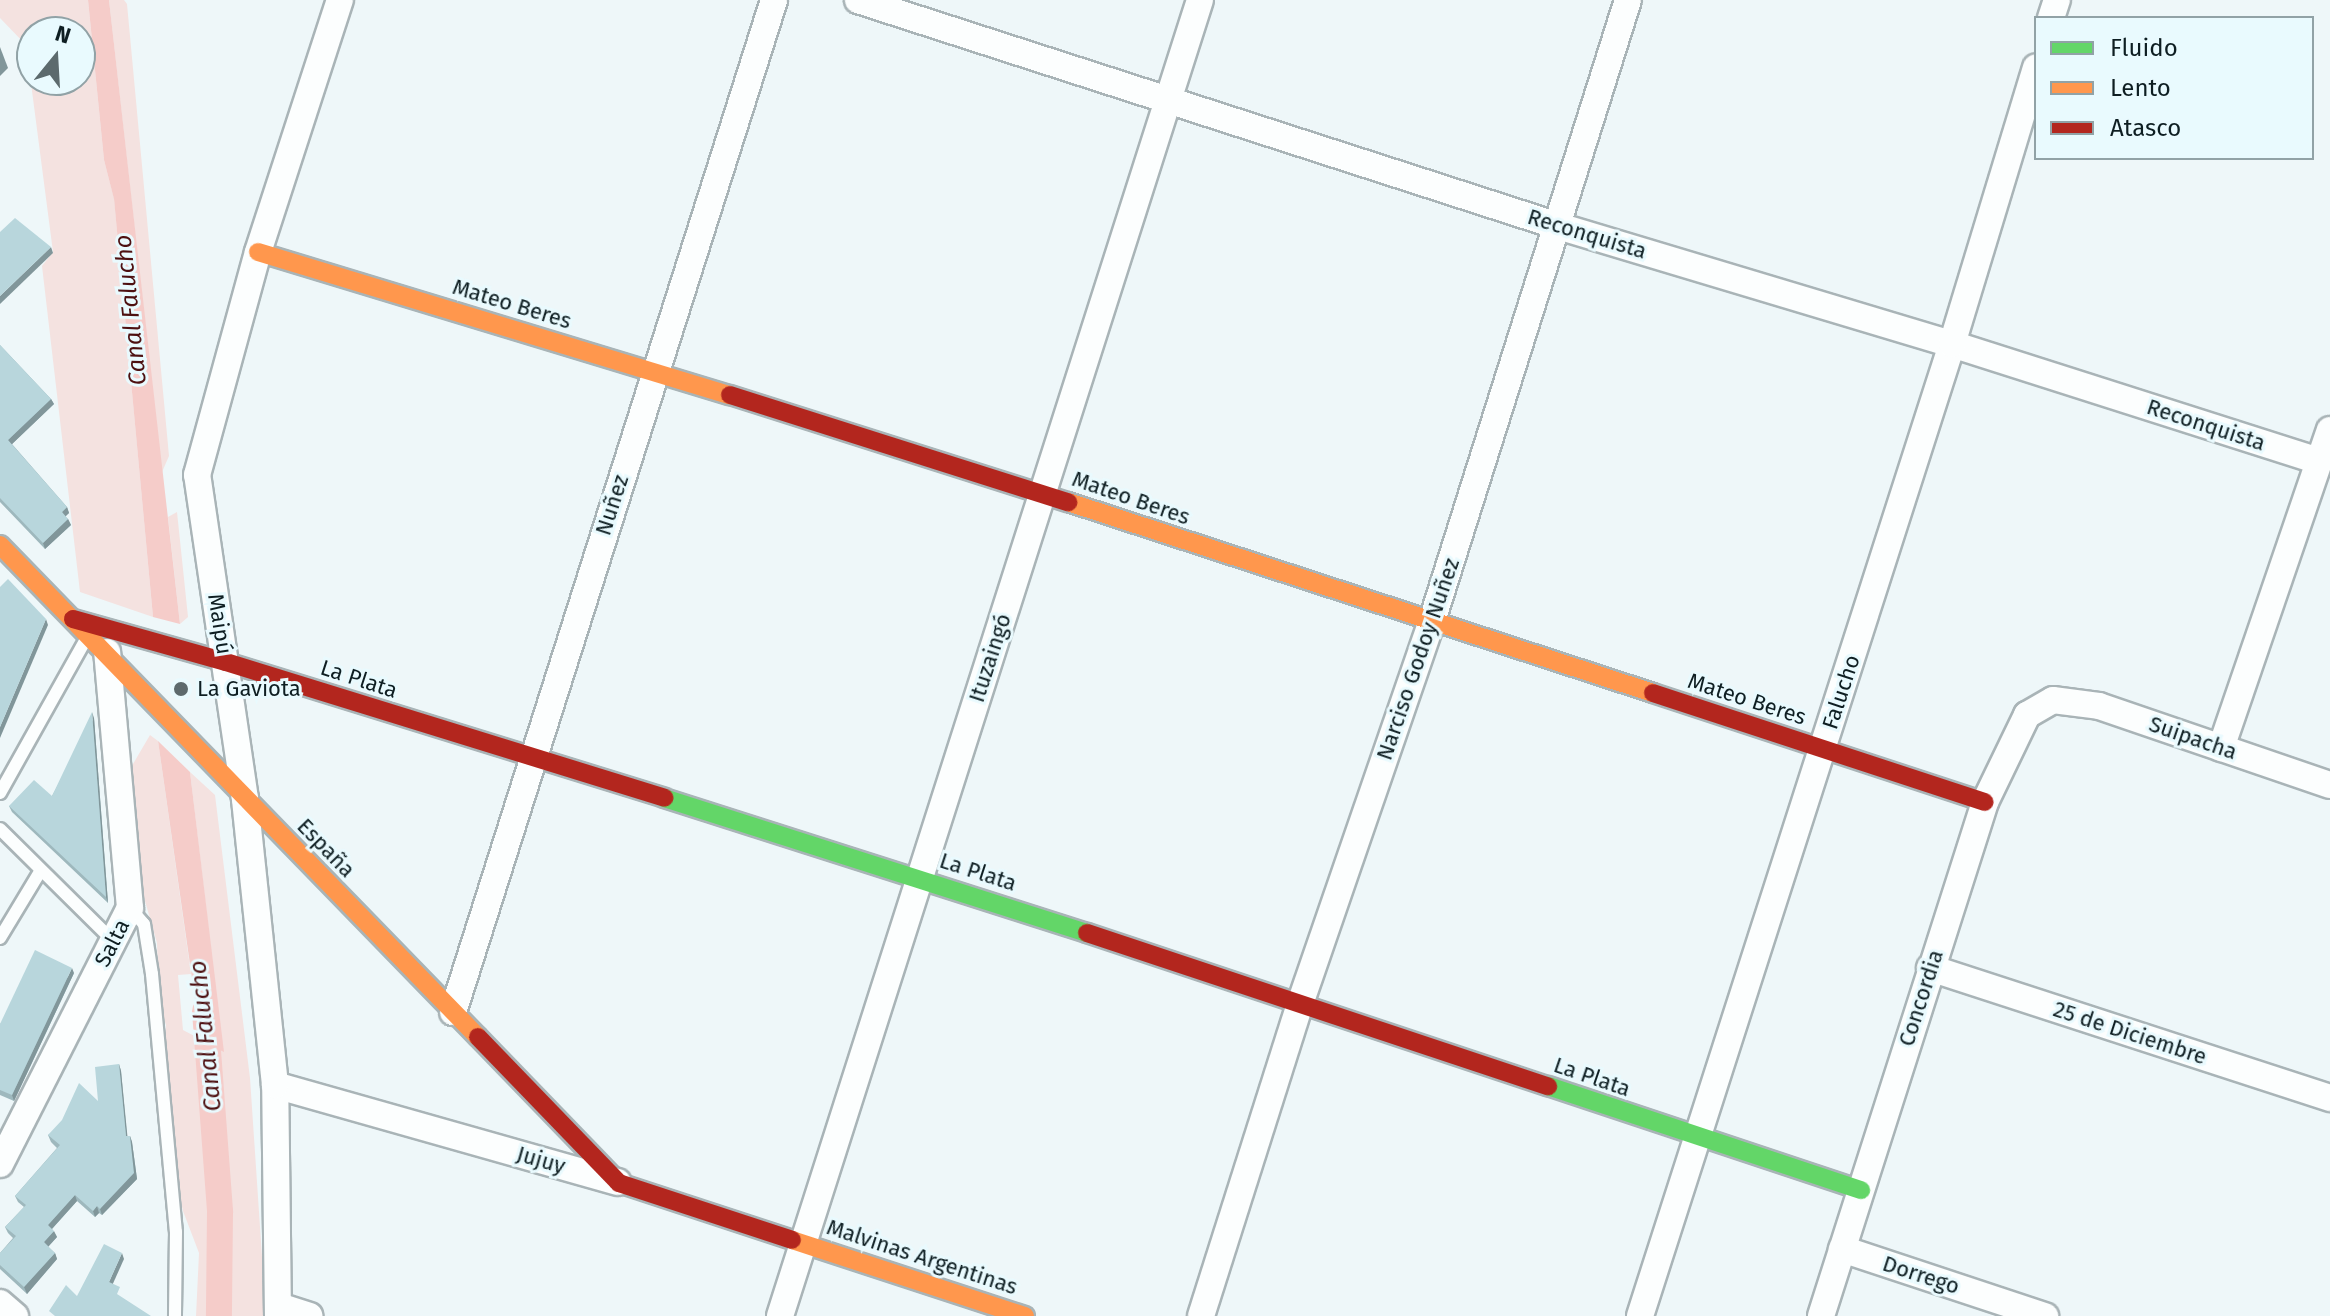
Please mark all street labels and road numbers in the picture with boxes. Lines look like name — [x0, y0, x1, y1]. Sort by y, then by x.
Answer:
street label: Reconquista — [1524, 203, 1650, 265]
street label: Mateo Beres — [449, 273, 575, 335]
street label: Reconquista — [2143, 393, 2269, 457]
street label: Mateo Beres — [1069, 466, 1193, 530]
street label: Nuñez — [590, 471, 634, 539]
street label: Narciso Godoy Nuñez — [1371, 554, 1465, 764]
street label: Maipú — [202, 592, 238, 656]
street label: Ituzaingó — [963, 610, 1017, 706]
street label: Falucho — [1817, 651, 1865, 733]
street label: La Plata — [317, 654, 401, 704]
street label: Mateo Beres — [1685, 667, 1809, 731]
street label: Suipacha — [2146, 711, 2240, 765]
street label: España — [292, 813, 360, 883]
street label: La Plata — [936, 847, 1020, 897]
street label: Salta — [89, 915, 135, 971]
street label: Concordia — [1893, 947, 1949, 1049]
street label: 25 de Diciembre — [2050, 996, 2210, 1070]
street label: La Plata — [1550, 1052, 1634, 1102]
street label: Jujuy — [514, 1141, 568, 1179]
street label: Malvinas Argentinas — [823, 1214, 1021, 1300]
street label: Dorrego — [1879, 1250, 1963, 1300]

